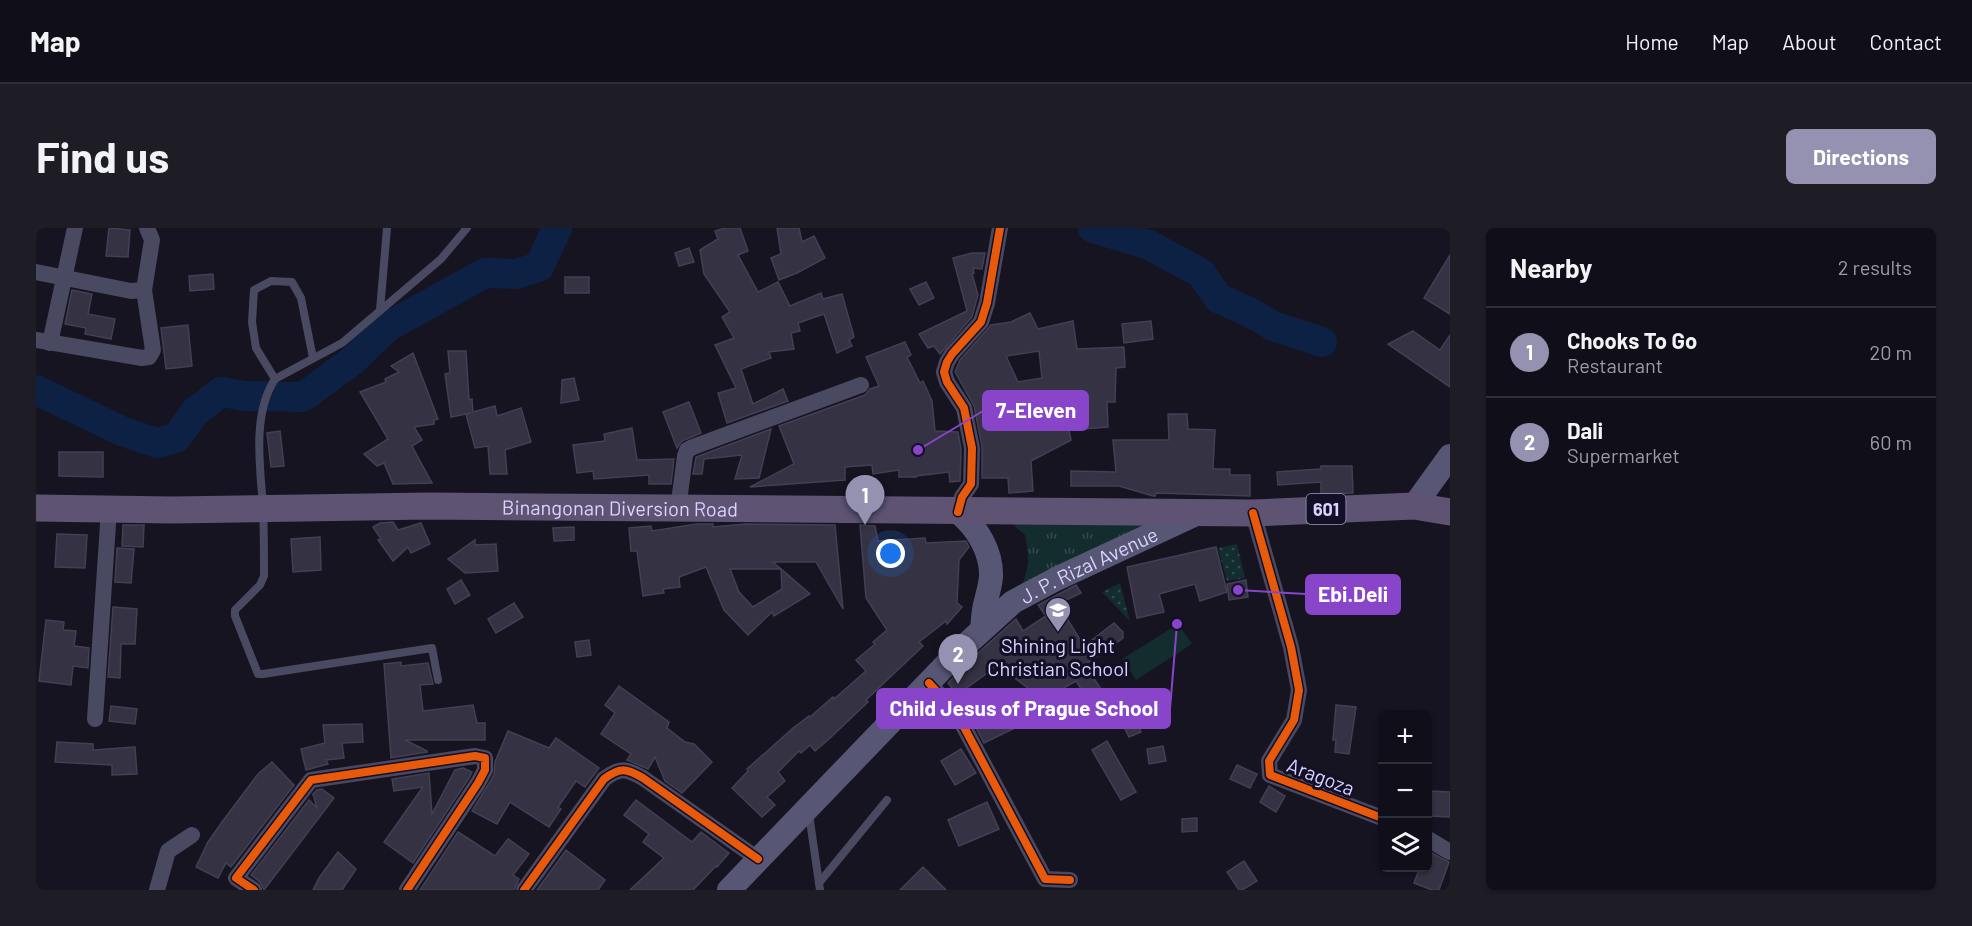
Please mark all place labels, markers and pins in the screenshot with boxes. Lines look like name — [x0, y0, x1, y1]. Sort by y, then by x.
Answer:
callout: 7-Eleven — [983, 391, 1088, 430]
pin: 1 — [846, 476, 884, 525]
callout: Ebi.Deli — [1306, 575, 1400, 614]
school or university icon: Shining Light Christian School — [1043, 595, 1073, 633]
place label: Shining Light Christian School — [987, 633, 1129, 680]
pin: 2 — [938, 634, 978, 684]
callout: Child Jesus of Prague School — [877, 689, 1170, 728]

